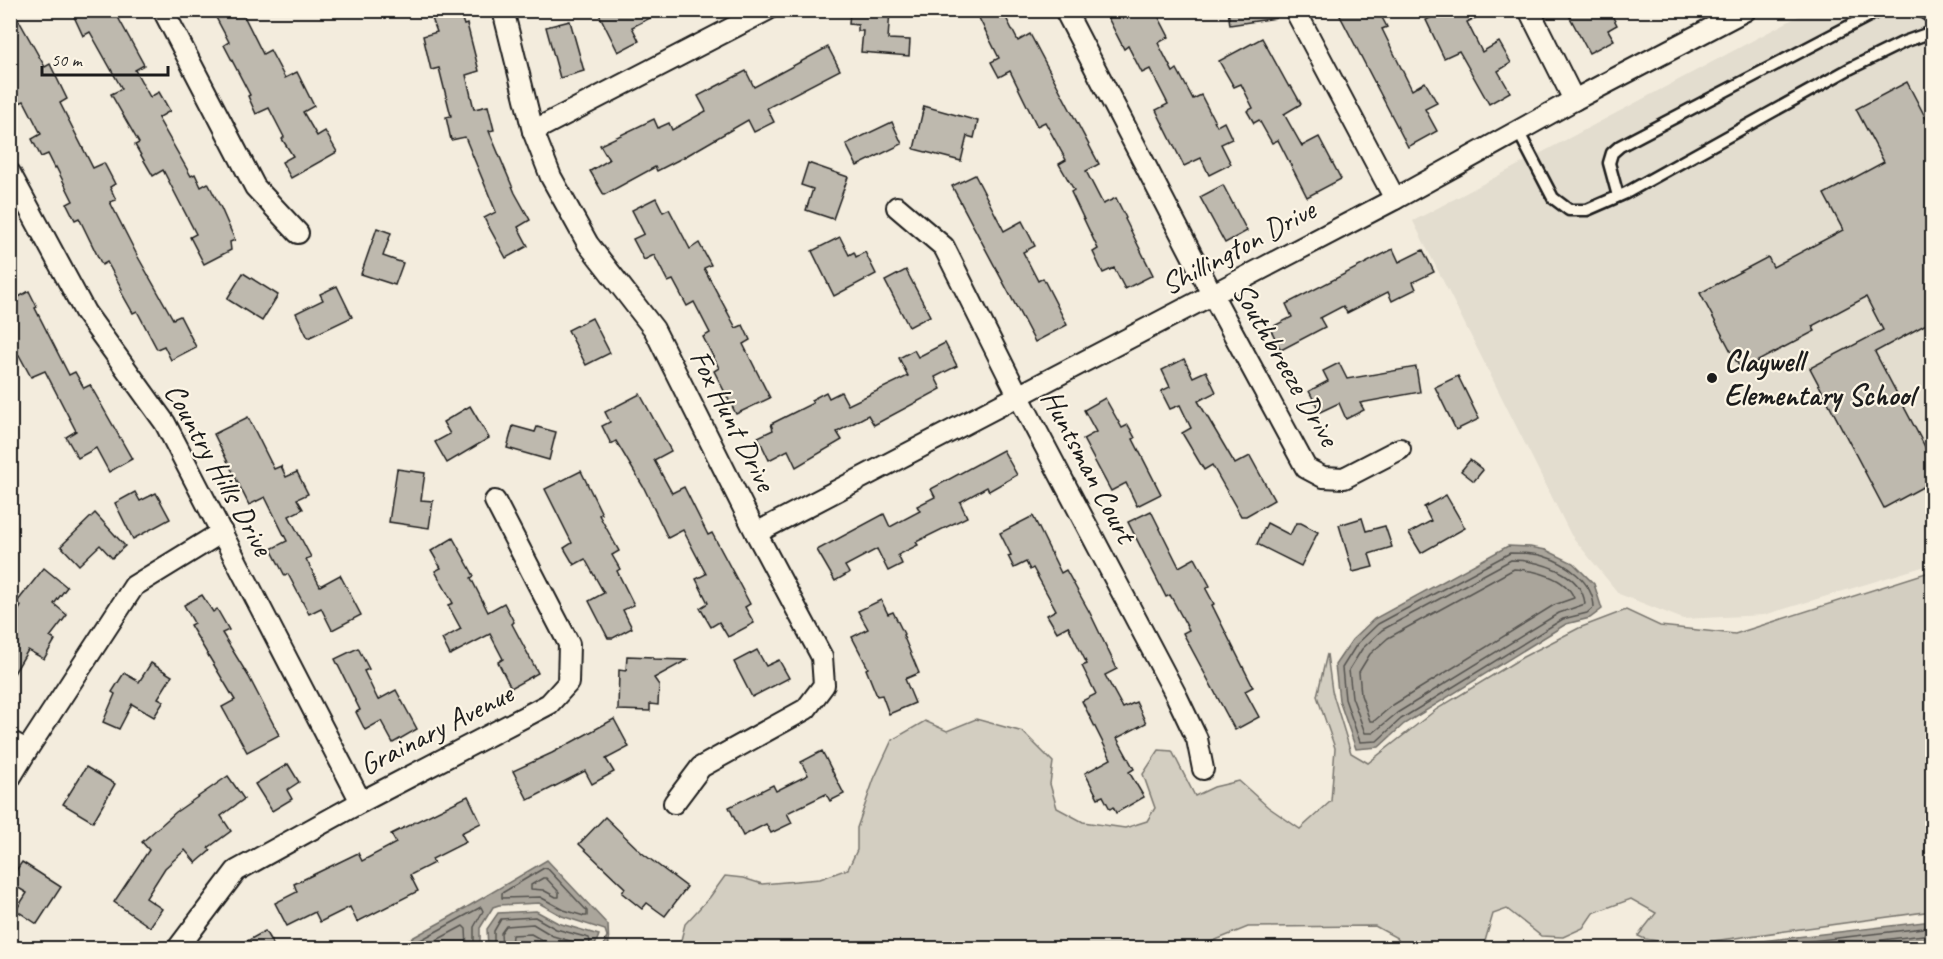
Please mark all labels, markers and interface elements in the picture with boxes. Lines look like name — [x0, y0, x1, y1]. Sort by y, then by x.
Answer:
scale bar — [42, 39, 168, 77]
text: 50 m — [51, 49, 84, 71]
street label: Shillington Drive — [1154, 189, 1324, 304]
street label: Southbreeze Drive — [1224, 275, 1349, 455]
place label: Claywell Elementary School — [1724, 342, 1920, 414]
street label: Fox Hunt Drive — [681, 343, 786, 499]
marker: Claywell Elementary School — [1705, 371, 1719, 385]
street label: Country Hills Drive — [156, 376, 283, 564]
street label: Huntsman Court — [1033, 383, 1147, 552]
street label: Grainary Avenue — [353, 673, 521, 784]

